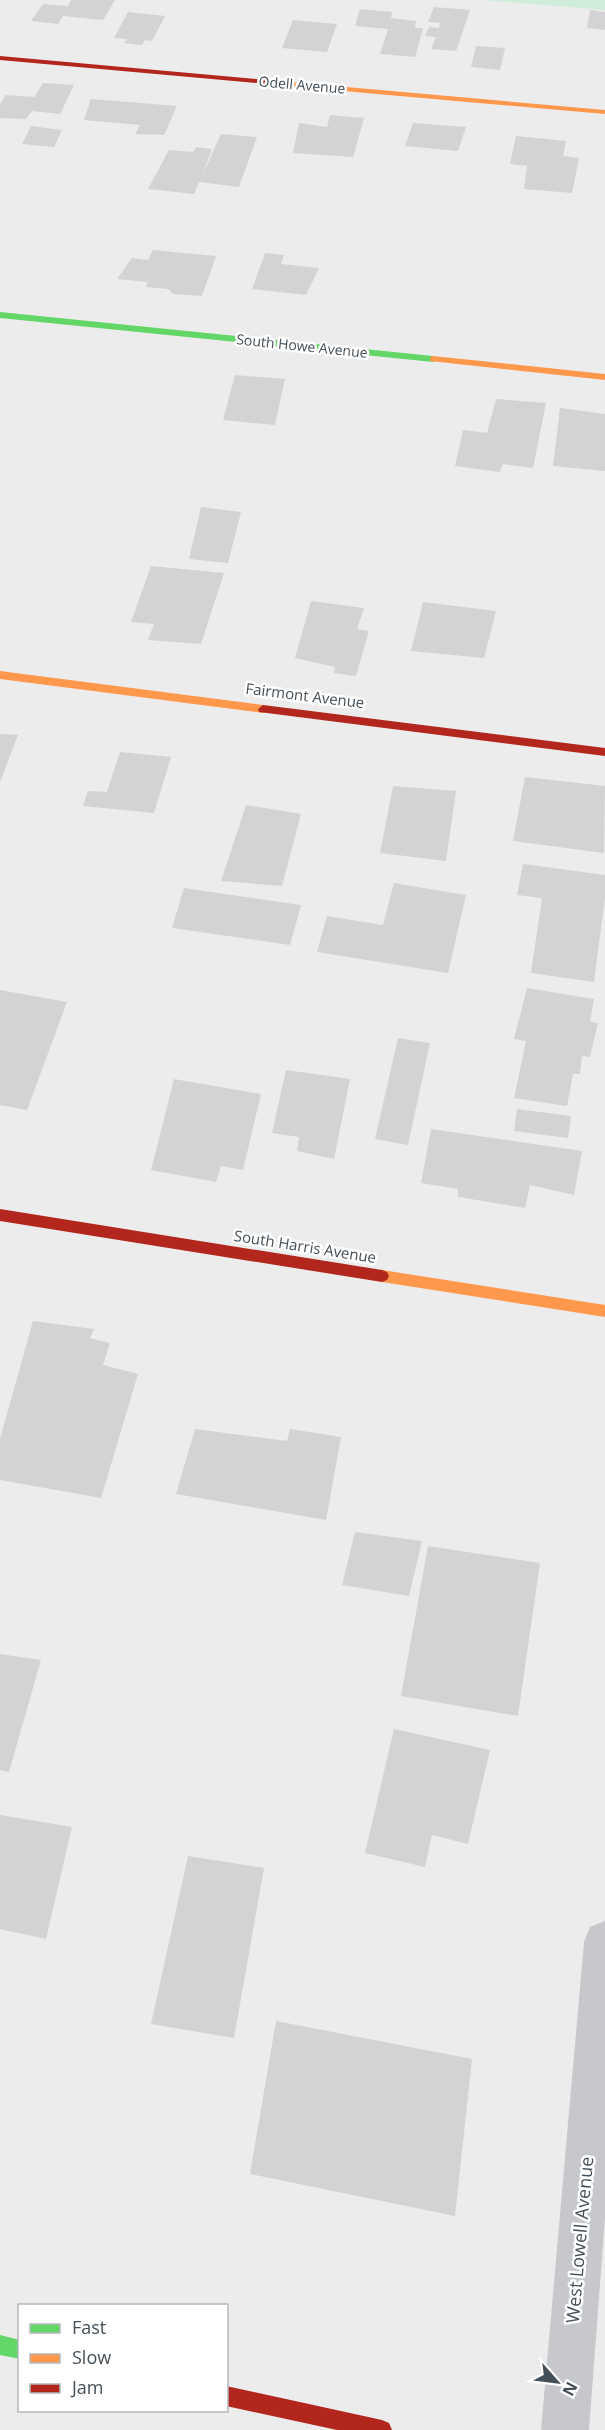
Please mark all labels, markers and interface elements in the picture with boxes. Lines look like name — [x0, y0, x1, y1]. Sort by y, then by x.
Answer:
street label: Odell Avenue — [258, 71, 346, 98]
street label: South Howe Avenue — [236, 329, 369, 362]
street label: Fairmont Avenue — [245, 678, 366, 712]
street label: South Harris Avenue — [233, 1225, 378, 1267]
street label: West Lowell Avenue — [560, 2156, 598, 2324]
legend — [18, 2304, 228, 2412]
text: Fast — [72, 2315, 106, 2339]
text: Slow — [72, 2345, 111, 2369]
north arrow — [527, 2352, 587, 2412]
text: Jam — [70, 2375, 104, 2399]
text: N — [557, 2378, 583, 2400]

